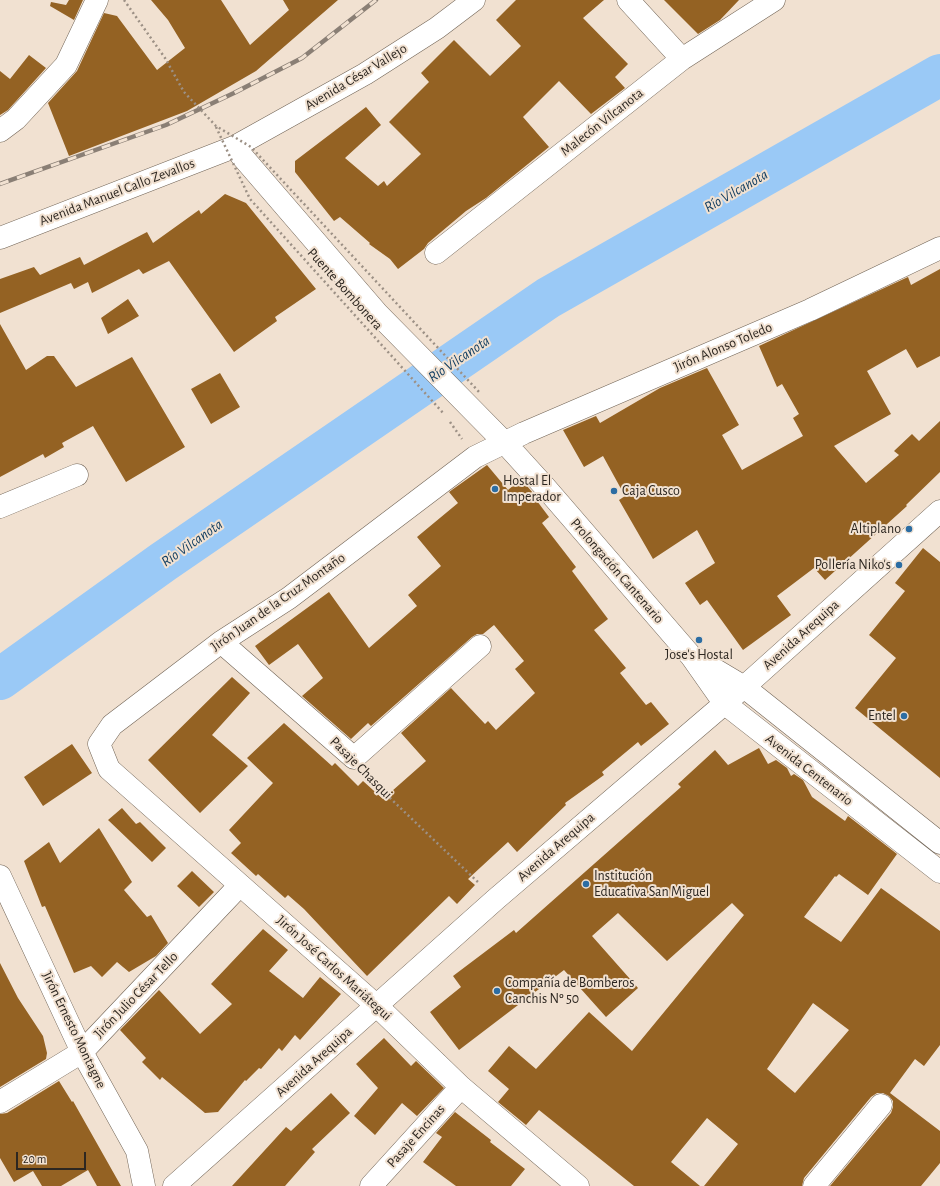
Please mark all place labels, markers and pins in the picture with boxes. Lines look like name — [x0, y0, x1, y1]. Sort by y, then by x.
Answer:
place label: Hostal El Imperador — [503, 473, 561, 506]
place label: Caja Cusco — [622, 483, 680, 499]
marker: Hostal El Imperador — [490, 484, 500, 494]
marker: Caja Cusco — [609, 486, 619, 496]
place label: Altiplano — [851, 521, 901, 537]
marker: Altiplano — [904, 524, 914, 534]
place label: Pollería Niko's — [815, 557, 891, 573]
marker: Pollería Niko's — [894, 560, 904, 570]
marker: Jose's Hostal — [694, 635, 704, 645]
place label: Jose's Hostal — [665, 647, 733, 663]
place label: Entel — [868, 708, 896, 724]
marker: Entel — [899, 711, 909, 721]
place label: Institución Educativa San Miguel — [594, 868, 709, 900]
marker: Institución Educativa San Miguel — [581, 879, 591, 889]
place label: Compañía de Bomberos Canchis Nº 50 — [505, 975, 634, 1008]
marker: Compañía de Bomberos Canchis Nº 50 — [492, 986, 502, 996]

